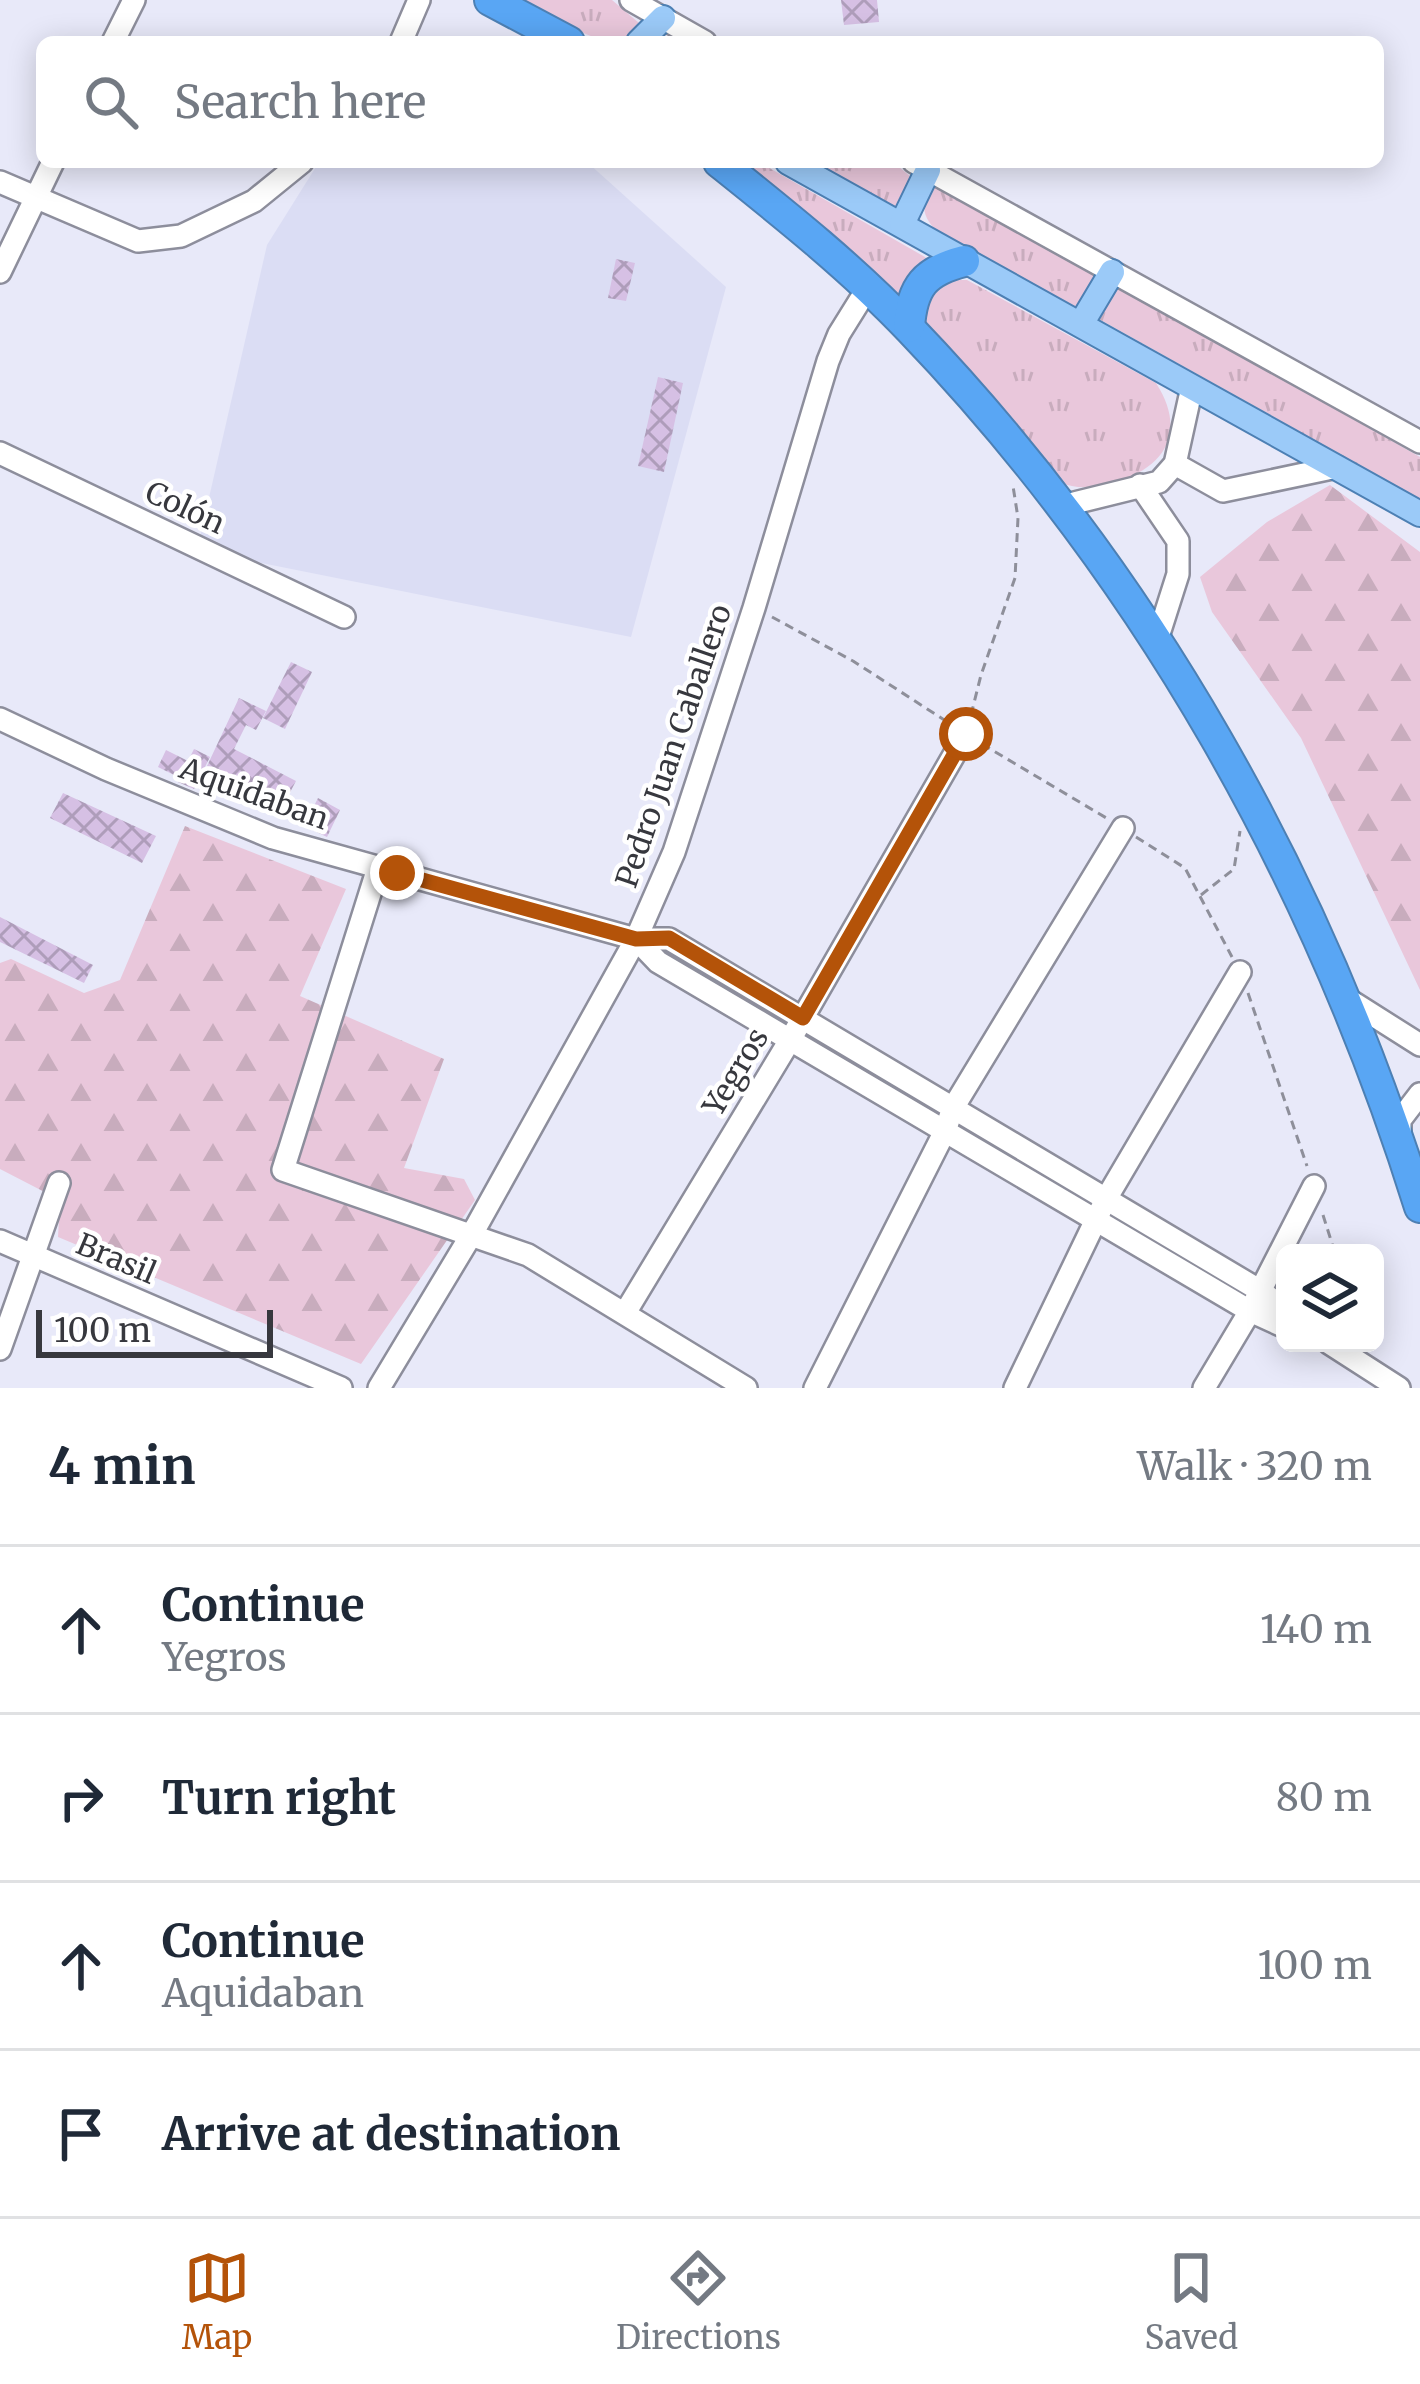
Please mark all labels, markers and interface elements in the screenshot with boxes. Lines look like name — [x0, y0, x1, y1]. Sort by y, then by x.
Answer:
search box — [36, 36, 1384, 168]
icon: search — [78, 69, 144, 135]
text: Search here — [174, 74, 426, 130]
street label: Colón — [140, 472, 231, 542]
street label: Pedro Juan Caballero — [607, 599, 739, 892]
route start — [939, 707, 993, 761]
street label: Aquidaban — [174, 748, 334, 838]
route end — [370, 846, 424, 900]
street label: Yegros — [694, 1021, 776, 1123]
street label: Brasil — [71, 1224, 162, 1292]
map controls — [1276, 1244, 1384, 1352]
button: layers — [1276, 1244, 1384, 1352]
scale bar — [36, 1304, 273, 1357]
text: 100 m — [54, 1310, 151, 1351]
text: 4 min — [48, 1434, 196, 1498]
text: Walk · 320 m — [1137, 1442, 1372, 1491]
text: Continue — [162, 1577, 364, 1633]
icon: ahead — [48, 1597, 114, 1663]
text: 140 m — [1260, 1605, 1372, 1654]
text: Yegros — [162, 1633, 287, 1682]
icon: right — [48, 1765, 114, 1831]
text: Turn right — [162, 1770, 396, 1826]
text: 80 m — [1276, 1773, 1372, 1822]
text: Continue — [162, 1913, 364, 1969]
icon: ahead — [48, 1933, 114, 1999]
text: 100 m — [1257, 1941, 1372, 1990]
text: Aquidaban — [162, 1969, 364, 2018]
icon: arrive — [48, 2101, 114, 2167]
text: Arrive at destination — [162, 2106, 620, 2162]
tab: Map — [182, 2245, 252, 2358]
tab: Directions — [616, 2245, 781, 2358]
tab: Saved — [1145, 2245, 1238, 2358]

